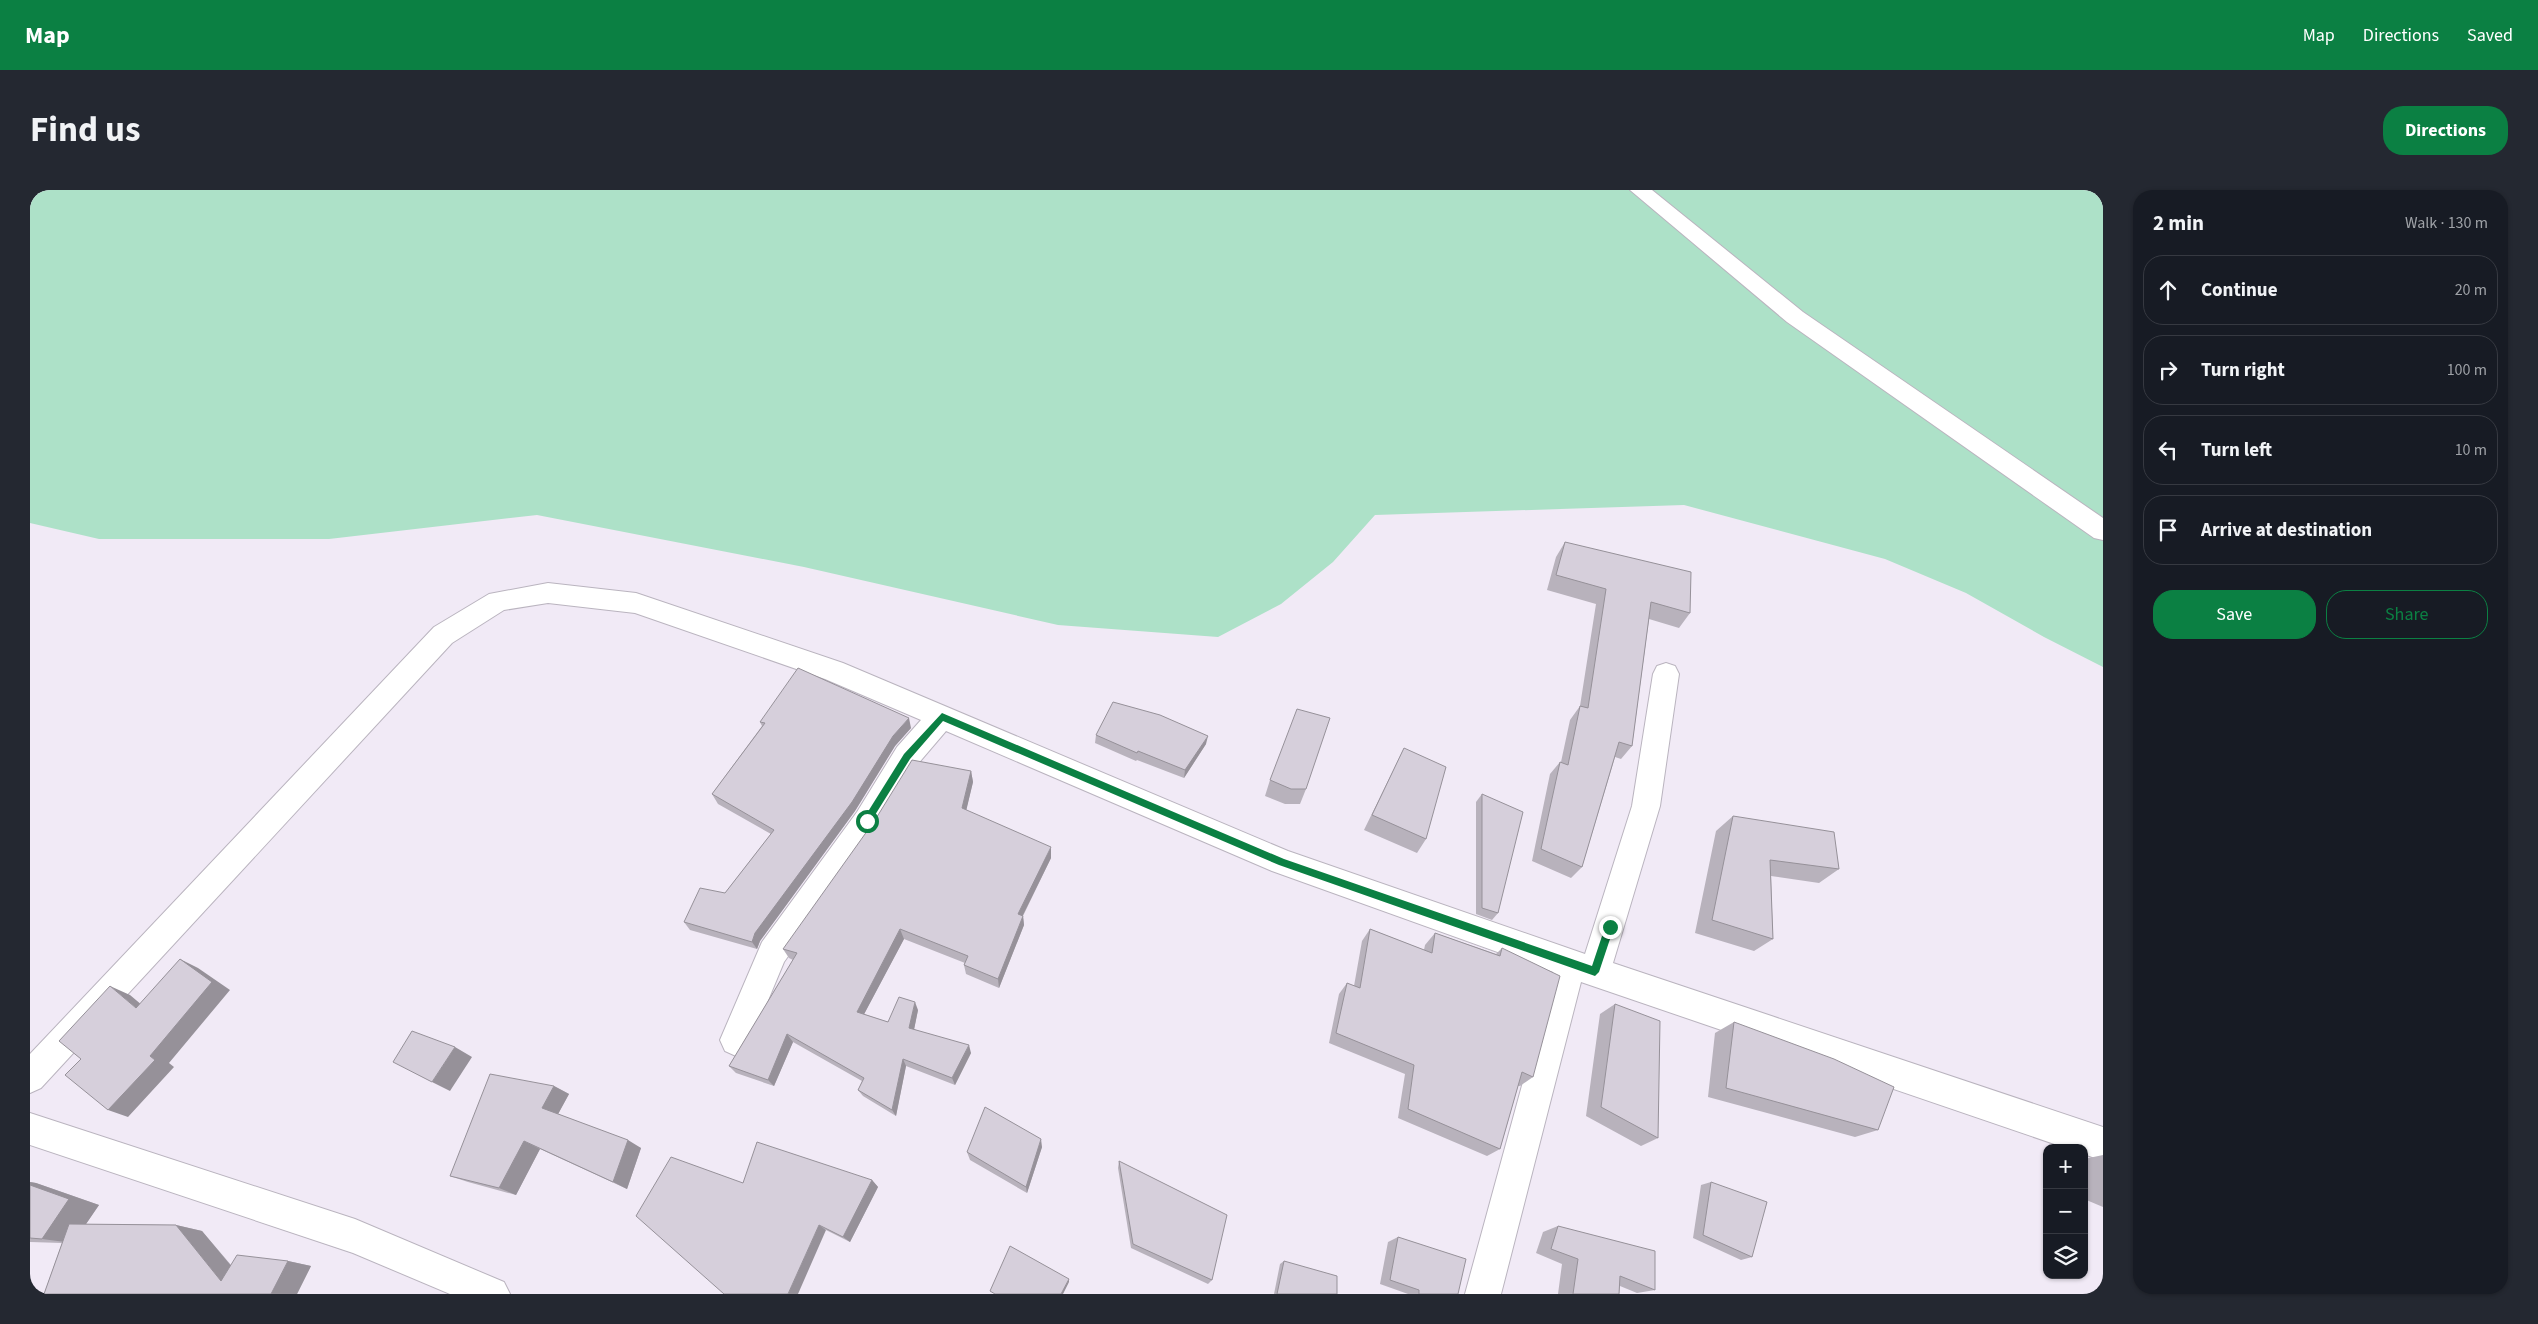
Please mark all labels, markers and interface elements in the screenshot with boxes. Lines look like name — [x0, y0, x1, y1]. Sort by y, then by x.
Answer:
text: Map — [25, 18, 70, 53]
text: Map — [2303, 23, 2335, 48]
text: Directions — [2363, 23, 2439, 48]
text: Saved — [2467, 23, 2513, 48]
text: Find us — [30, 105, 140, 155]
button: Directions — [2383, 106, 2508, 155]
text: 2 min — [2153, 208, 2204, 238]
text: Walk · 130 m — [2405, 212, 2488, 234]
icon: ahead — [2154, 276, 2182, 304]
text: Continue — [2201, 277, 2278, 304]
text: 20 m — [2455, 279, 2487, 301]
icon: right — [2154, 356, 2182, 384]
text: Turn right — [2201, 357, 2285, 384]
text: 100 m — [2447, 359, 2487, 381]
icon: left — [2154, 436, 2182, 464]
text: Turn left — [2201, 437, 2272, 464]
text: 10 m — [2455, 439, 2487, 461]
icon: arrive — [2154, 516, 2182, 544]
text: Arrive at destination — [2201, 517, 2372, 544]
button: Save — [2153, 590, 2316, 639]
button: Share — [2326, 590, 2488, 639]
route start — [856, 810, 879, 833]
route end — [1599, 916, 1622, 939]
map controls — [2043, 1144, 2088, 1279]
button: + — [2043, 1144, 2088, 1189]
button: − — [2043, 1189, 2088, 1234]
button: layers — [2043, 1234, 2088, 1279]

